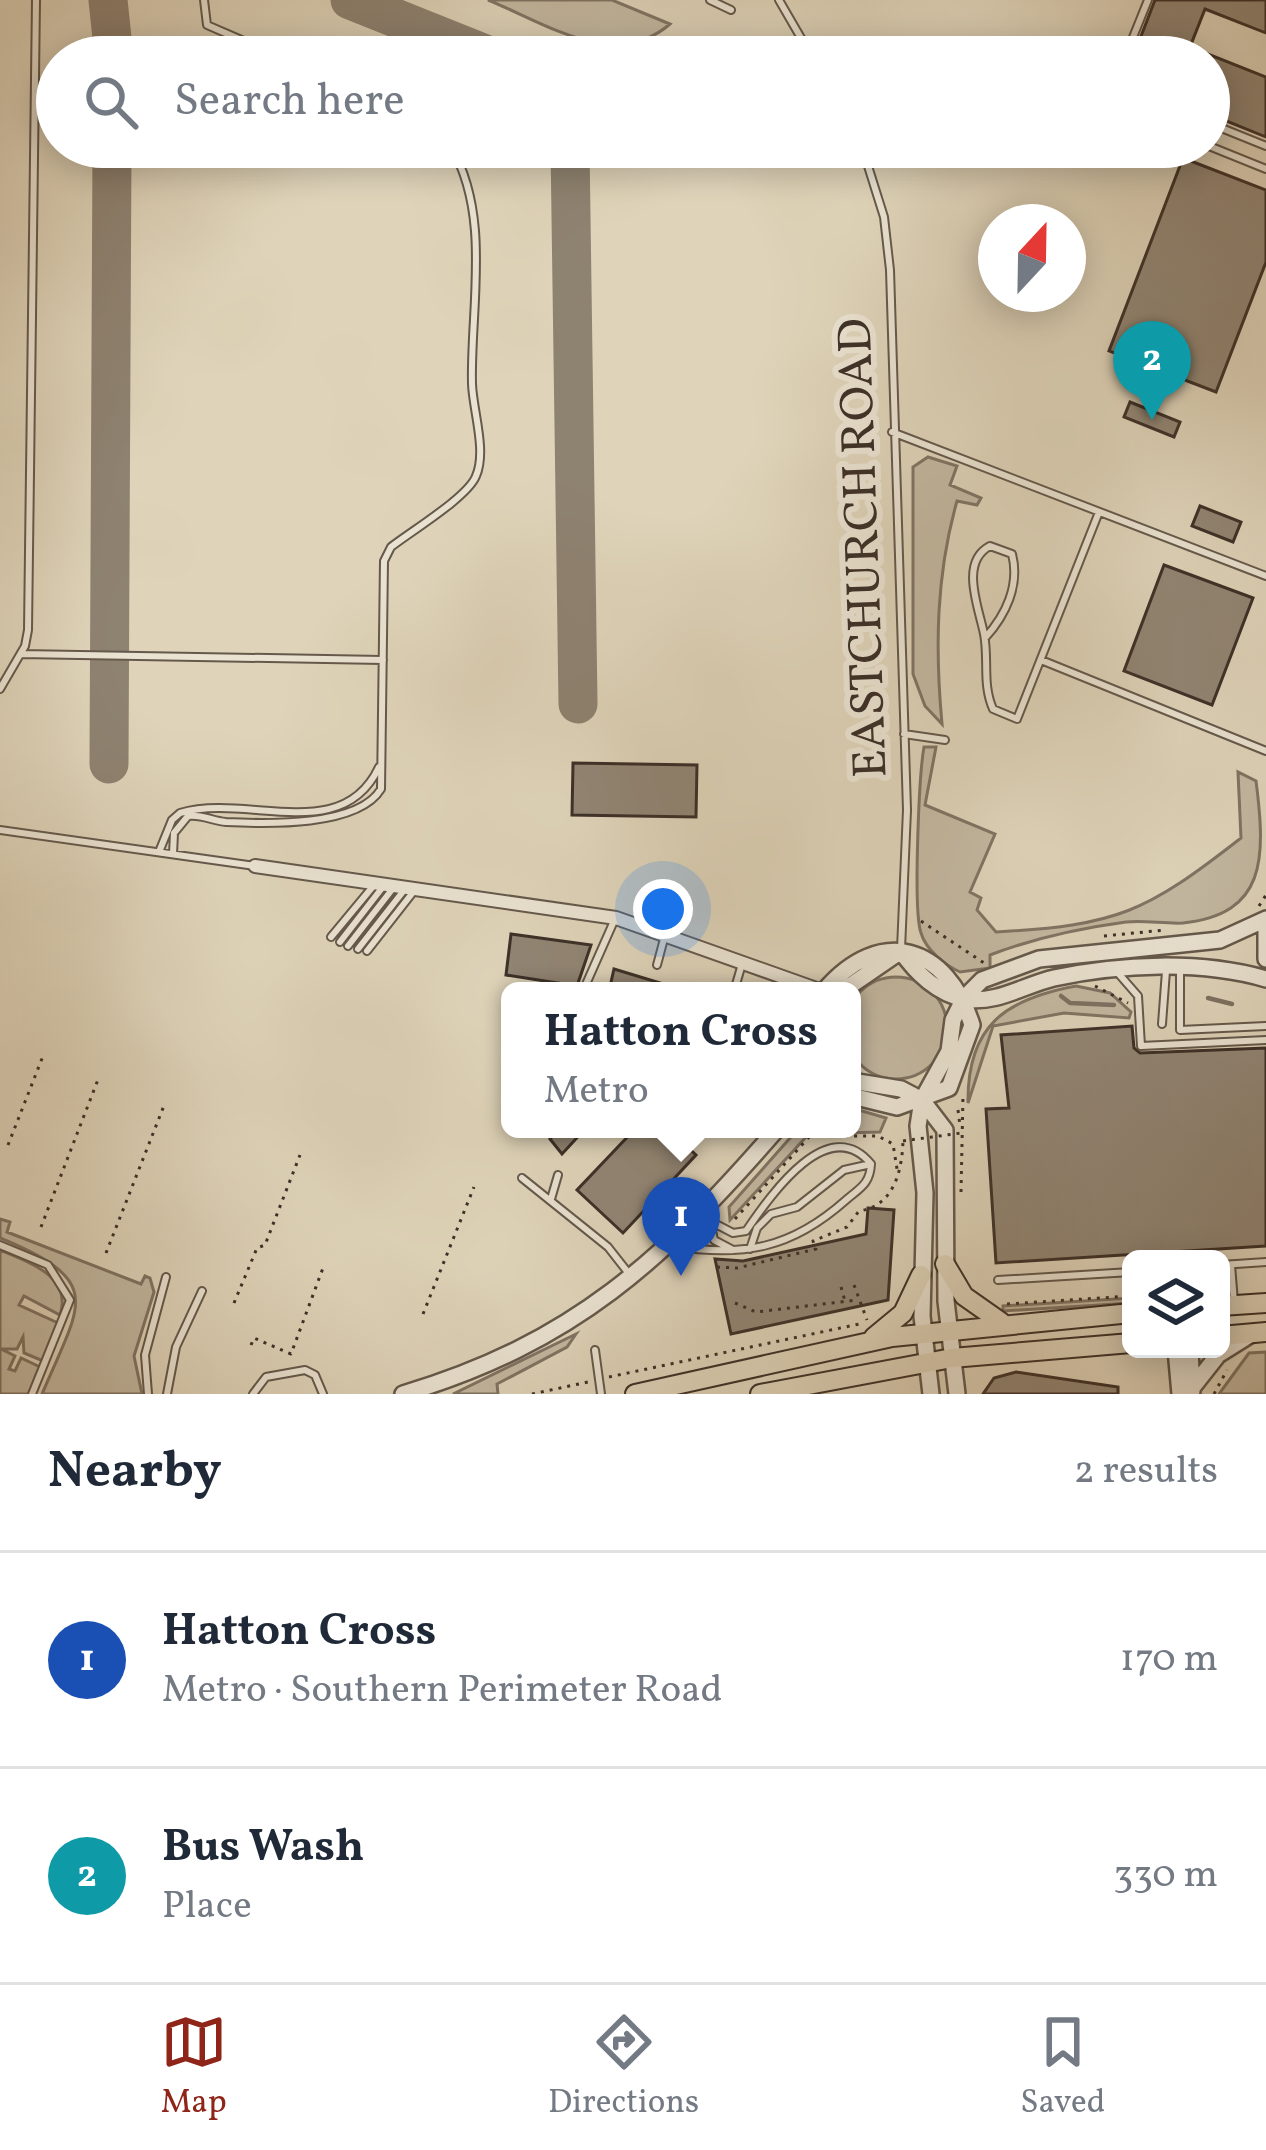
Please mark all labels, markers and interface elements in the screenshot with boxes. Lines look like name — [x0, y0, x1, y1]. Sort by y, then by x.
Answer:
search box — [36, 36, 1230, 168]
icon: search — [78, 69, 144, 135]
text: Search here — [174, 71, 405, 134]
north arrow — [978, 204, 1086, 312]
street label: EASTCHURCH ROAD — [823, 317, 907, 779]
pin: 2 — [1113, 321, 1191, 420]
your location — [633, 879, 693, 939]
popup — [501, 982, 861, 1138]
text: Hatton Cross — [544, 1002, 818, 1065]
text: Metro — [544, 1065, 649, 1119]
pin: 1 — [642, 1177, 720, 1276]
map controls — [1122, 1250, 1230, 1358]
button: layers — [1122, 1250, 1230, 1358]
text: Nearby — [48, 1437, 222, 1508]
text: 2 results — [1074, 1445, 1218, 1499]
text: Hatton Cross — [162, 1601, 436, 1664]
text: 1 — [79, 1633, 95, 1687]
text: 170 m — [1120, 1633, 1218, 1687]
text: Metro · Southern Perimeter Road — [162, 1664, 723, 1718]
text: Bus Wash — [162, 1817, 364, 1880]
text: 2 — [77, 1849, 97, 1903]
text: 330 m — [1113, 1849, 1218, 1903]
text: Place — [162, 1880, 252, 1934]
tab: Map — [161, 2009, 227, 2127]
tab: Directions — [548, 2009, 699, 2127]
tab: Saved — [1020, 2009, 1105, 2127]

